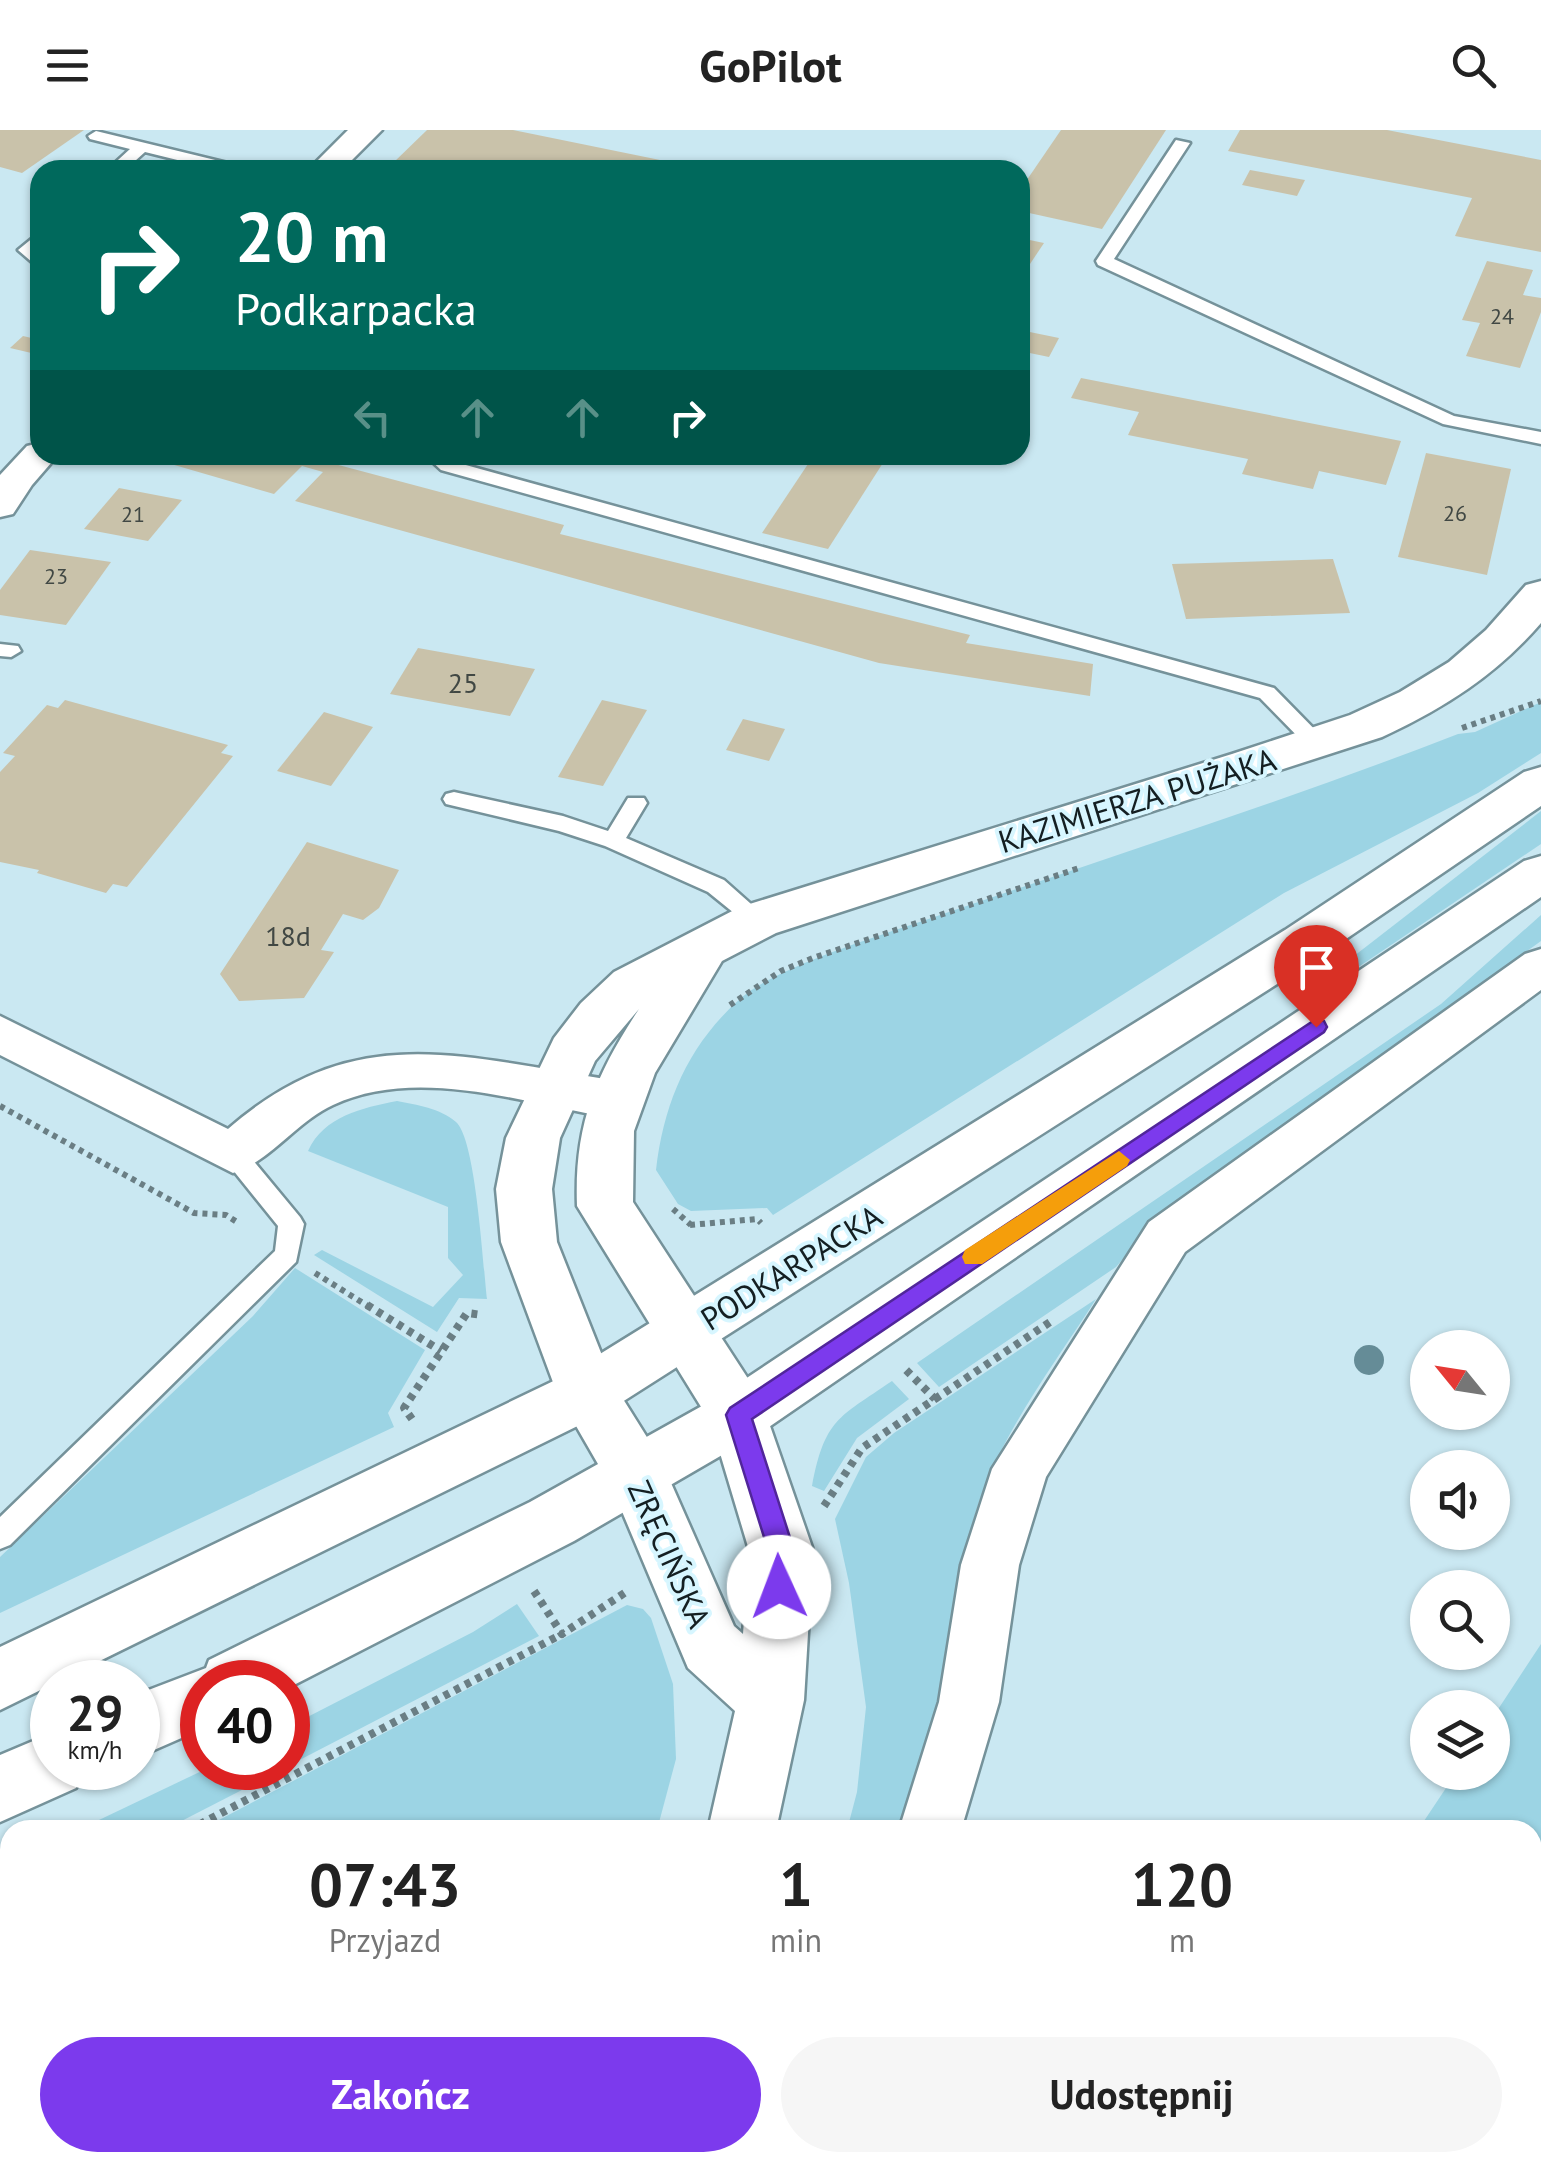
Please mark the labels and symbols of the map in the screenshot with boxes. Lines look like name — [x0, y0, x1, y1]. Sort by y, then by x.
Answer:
house number: 24 — [1490, 302, 1514, 330]
house number: 26 — [1443, 499, 1467, 527]
house number: 21 — [121, 500, 145, 528]
house number: 23 — [44, 562, 68, 590]
house number: 25 — [448, 664, 478, 701]
street label: KAZIMIERZA PUŻAKA — [993, 738, 1281, 862]
house number: 18d — [265, 917, 311, 954]
pin — [1274, 925, 1359, 1028]
street label: PODKARPACKA — [693, 1195, 890, 1339]
north arrow — [1410, 1330, 1510, 1430]
street label: ZRĘCIŃSKA — [619, 1474, 721, 1635]
position arrow — [727, 1535, 831, 1639]
speed limit sign: 40 — [180, 1660, 310, 1790]

